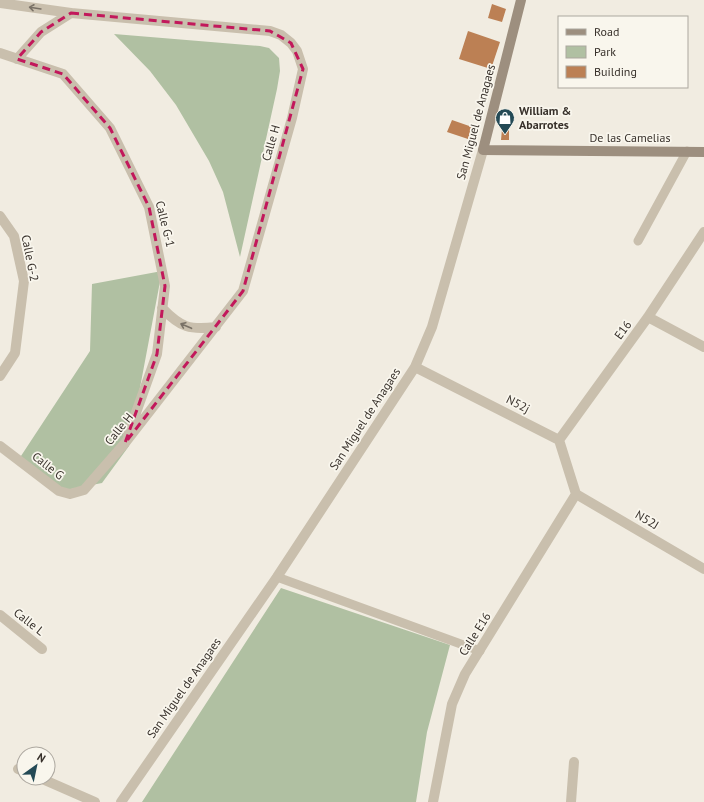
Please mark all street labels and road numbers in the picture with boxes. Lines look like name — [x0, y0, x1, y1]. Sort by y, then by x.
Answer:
street label: San Miguel de Anagaes — [453, 62, 498, 181]
street label: Calle H — [258, 123, 283, 163]
street label: De las Camelias — [589, 130, 671, 145]
street label: Calle G-1 — [153, 199, 178, 249]
street label: Calle G-2 — [19, 233, 42, 282]
street label: E16 — [611, 317, 634, 342]
street label: San Miguel de Anagaes — [326, 365, 403, 473]
street label: N52j — [504, 391, 532, 416]
street label: Calle H — [101, 410, 136, 448]
street label: Calle G — [29, 449, 67, 483]
street label: N52J — [633, 507, 662, 532]
street label: Calle L — [11, 605, 48, 638]
street label: Calle E16 — [455, 609, 494, 658]
street label: San Miguel de Anagaes — [143, 635, 224, 741]

